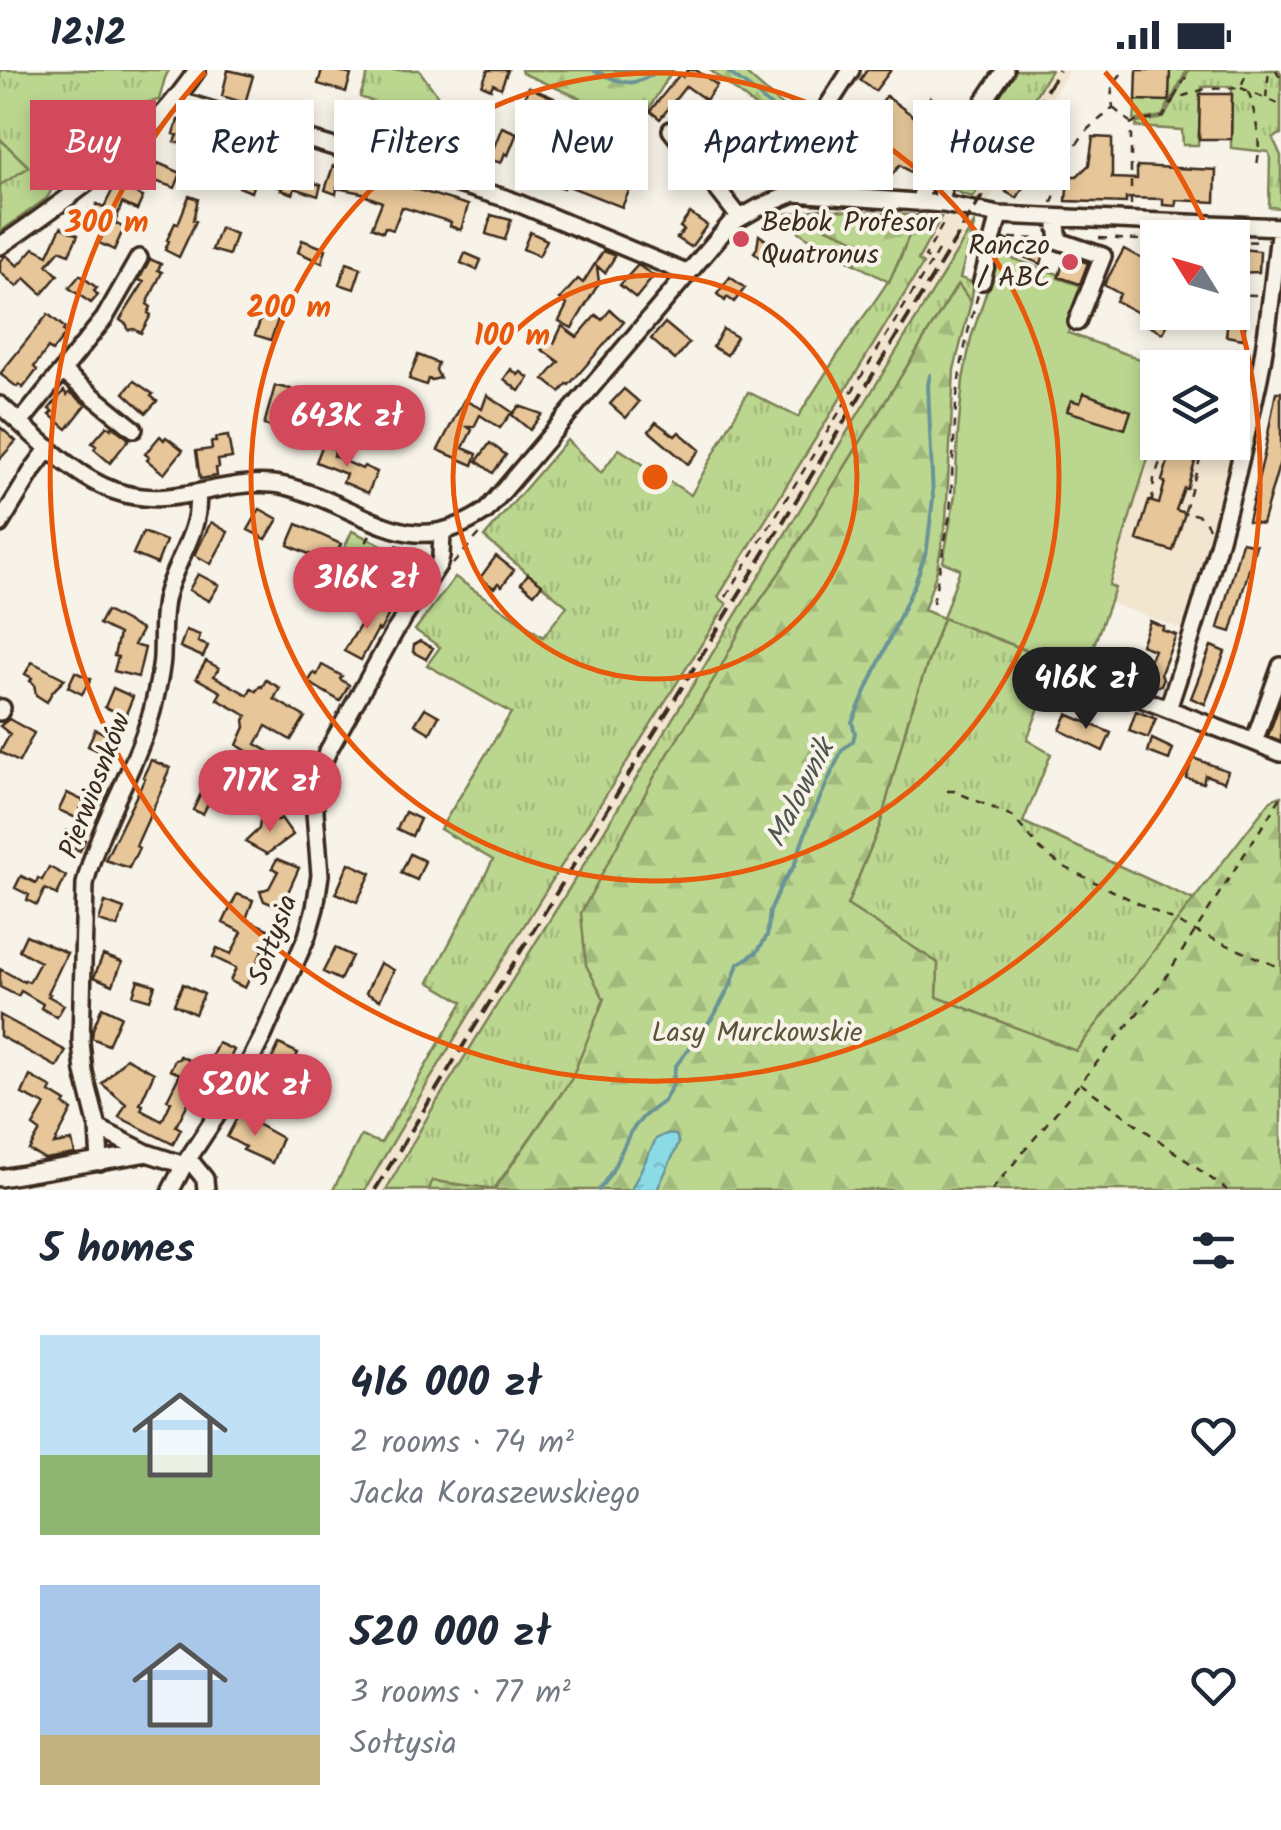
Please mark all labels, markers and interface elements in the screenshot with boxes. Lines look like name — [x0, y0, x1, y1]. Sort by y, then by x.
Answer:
text: 12:12 — [50, 5, 127, 65]
chip: Buy — [30, 100, 156, 190]
chip: Rent — [176, 100, 314, 190]
chip: Filters — [334, 100, 495, 190]
chip: New — [515, 100, 648, 190]
chip: Apartment — [668, 100, 893, 190]
chip: House — [913, 100, 1070, 190]
text: 300 m — [64, 200, 149, 248]
place label: Bebok Profesor Quatronus — [761, 201, 939, 278]
north arrow — [1140, 220, 1250, 330]
map controls — [1140, 220, 1250, 460]
place label: Ranczo / ABC — [968, 224, 1050, 301]
marker: Bebok Profesor Quatronus — [730, 228, 752, 250]
marker: Ranczo / ABC — [1059, 251, 1081, 273]
text: 200 m — [247, 285, 331, 333]
text: 100 m — [474, 313, 550, 361]
button: layers — [1140, 350, 1250, 460]
pin: 643K zł — [255, 385, 439, 470]
text: 643K zł — [291, 392, 403, 443]
centre of rings — [637, 459, 673, 495]
pin: 316K zł — [275, 547, 459, 632]
text: 316K zł — [315, 554, 419, 605]
pin: 416K zł — [994, 647, 1178, 732]
text: 416K zł — [1034, 654, 1138, 705]
street label: Pierwiosnków — [48, 706, 145, 866]
water label: Malownik — [753, 728, 851, 857]
pin: 717K zł — [178, 750, 362, 835]
text: 717K zł — [220, 757, 320, 808]
street label: Sołtysia — [237, 888, 311, 992]
park label: Lasy Murckowskie — [652, 1011, 863, 1056]
pin: 520K zł — [163, 1054, 347, 1139]
text: 520K zł — [200, 1061, 310, 1112]
text: 5 homes — [40, 1217, 195, 1284]
icon: filters — [1186, 1223, 1241, 1278]
text: 416 000 zł — [350, 1351, 542, 1418]
icon: home — [120, 1375, 240, 1495]
icon: heart — [1186, 1408, 1241, 1463]
text: 2 rooms · 74 m² — [350, 1418, 574, 1469]
text: Jacka Koraszewskiego — [350, 1469, 640, 1520]
text: 520 000 zł — [350, 1601, 551, 1668]
icon: home — [120, 1625, 240, 1745]
icon: heart — [1186, 1658, 1241, 1713]
text: 3 rooms · 77 m² — [350, 1668, 571, 1719]
text: Sołtysia — [350, 1719, 457, 1770]

